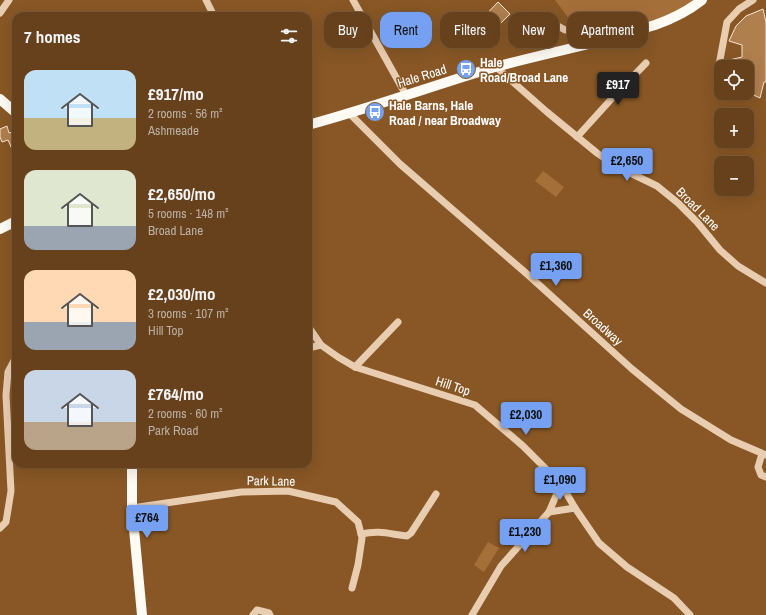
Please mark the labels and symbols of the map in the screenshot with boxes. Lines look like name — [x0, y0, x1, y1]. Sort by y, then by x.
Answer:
place label: Hale Road/Broad Lane — [480, 54, 568, 86]
bus stop icon: Hale Road/Broad Lane — [455, 58, 477, 80]
street label: Hale Road — [395, 60, 449, 91]
pin: £917 — [594, 72, 642, 106]
place label: Hale Barns, Hale Road / near Broadway — [389, 97, 501, 129]
bus stop icon: Hale Barns, Hale Road / near Broadway — [364, 101, 386, 123]
pin: £2,650 — [594, 148, 660, 182]
street label: Broad Lane — [672, 183, 724, 235]
pin: £1,360 — [523, 253, 589, 287]
street label: Broadway — [580, 305, 627, 350]
street label: Hill Top — [434, 372, 473, 400]
pin: £2,030 — [493, 402, 559, 436]
pin: £1,090 — [527, 467, 593, 501]
street label: Park Lane — [247, 472, 296, 490]
pin: £764 — [123, 505, 171, 539]
pin: £1,230 — [492, 519, 558, 553]

